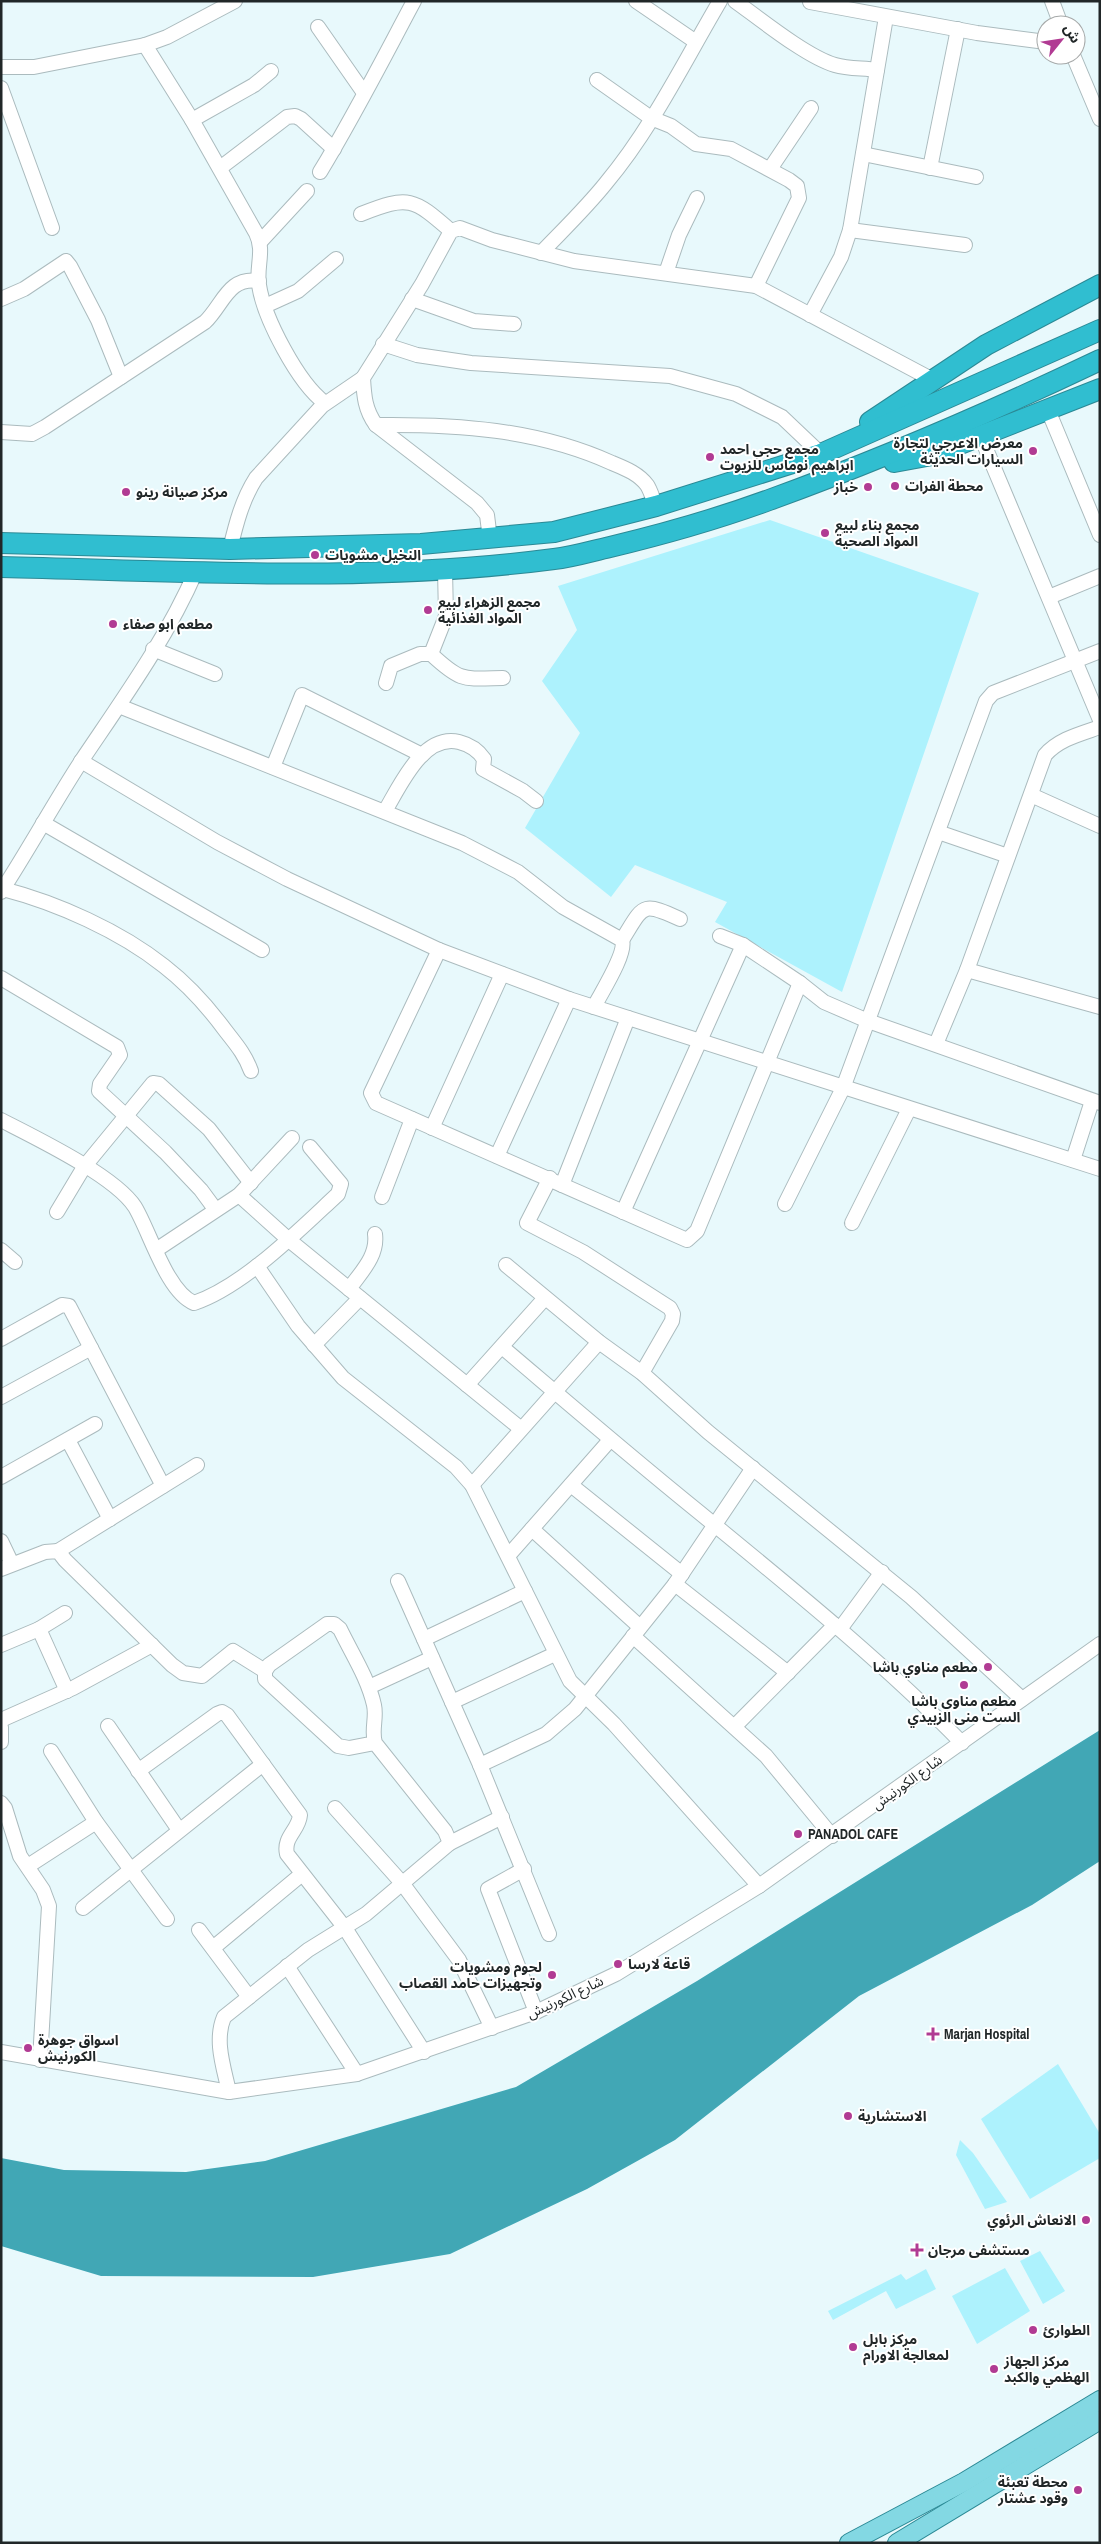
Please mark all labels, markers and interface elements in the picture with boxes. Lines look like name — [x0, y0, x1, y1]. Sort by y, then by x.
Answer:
north arrow — [1036, 15, 1086, 65]
text: ش — [1060, 21, 1085, 46]
place label: معرض الاعرجي لتجارة السيارات الحديثة — [893, 434, 1023, 468]
place label: مجمع حجي احمد ابراهيم نوماس للزيوت — [720, 440, 854, 476]
marker: معرض الاعرجي لتجارة السيارات الحديثة — [1027, 445, 1039, 457]
marker: مجمع حجي احمد ابراهيم نوماس للزيوت — [704, 451, 716, 463]
place label: محطة الفرات — [905, 477, 983, 495]
place label: خباز — [833, 478, 858, 496]
marker: محطة الفرات — [889, 480, 901, 492]
marker: خباز — [862, 481, 874, 493]
place label: مركز صيانة رينو — [136, 483, 228, 501]
marker: مركز صيانة رينو — [120, 486, 132, 498]
place label: مجمع بناء لبيع المواد الصحية — [835, 516, 920, 550]
marker: مجمع بناء لبيع المواد الصحية — [819, 527, 831, 539]
place label: النخيل مشويات — [325, 546, 421, 564]
marker: النخيل مشويات — [309, 549, 321, 561]
place label: مجمع الزهراء لبيع المواد الغذائية — [438, 593, 541, 627]
marker: مجمع الزهراء لبيع المواد الغذائية — [422, 604, 434, 616]
place label: مطعم ابو صفاء — [123, 615, 213, 635]
marker: مطعم ابو صفاء — [107, 618, 119, 630]
place label: مطعم مناوي باشا — [873, 1658, 978, 1678]
marker: مطعم مناوي باشا — [982, 1661, 994, 1673]
marker: مطعم مناوي باشا الست منى الزبيدي — [958, 1679, 970, 1691]
place label: مطعم مناوي باشا الست منى الزبيدي — [908, 1692, 1021, 1728]
street label: شارع الكورنيش — [868, 1750, 947, 1815]
place label: PANADOL CAFE — [808, 1825, 899, 1843]
marker: PANADOL CAFE — [792, 1828, 804, 1840]
place label: قاعة لارسا — [628, 1955, 690, 1973]
place label: لحوم ومشويات وتجهيزات حامد القصاب — [399, 1958, 542, 1992]
marker: قاعة لارسا — [612, 1958, 624, 1970]
marker: لحوم ومشويات وتجهيزات حامد القصاب — [546, 1969, 558, 1981]
street label: شارع الكورنيش — [524, 1971, 607, 2024]
place label: Marjan Hospital — [944, 2025, 1029, 2043]
marker: Marjan Hospital — [926, 2027, 940, 2041]
place label: اسواق جوهرة الكورنيش — [38, 2031, 119, 2065]
marker: اسواق جوهرة الكورنيش — [22, 2042, 34, 2054]
place label: الاستشارية — [858, 2107, 927, 2125]
marker: الاستشارية — [842, 2110, 854, 2122]
place label: الانعاش الرئوي — [987, 2211, 1076, 2231]
marker: الانعاش الرئوي — [1080, 2214, 1092, 2226]
place label: مستشفى مرجان — [928, 2241, 1030, 2259]
marker: مستشفى مرجان — [910, 2243, 924, 2257]
place label: الطوارئ — [1043, 2321, 1090, 2339]
marker: الطوارئ — [1027, 2324, 1039, 2336]
place label: مركز بابل لمعالجة الاورام — [863, 2330, 949, 2366]
marker: مركز بابل لمعالجة الاورام — [847, 2341, 859, 2353]
place label: مركز الجهاز الهظمي والكبد — [1003, 2352, 1089, 2388]
marker: مركز الجهاز الهظمي والكبد — [988, 2363, 1000, 2375]
place label: محطة تعبئة وقود عشتار — [997, 2473, 1068, 2507]
marker: محطة تعبئة وقود عشتار — [1072, 2484, 1084, 2496]

